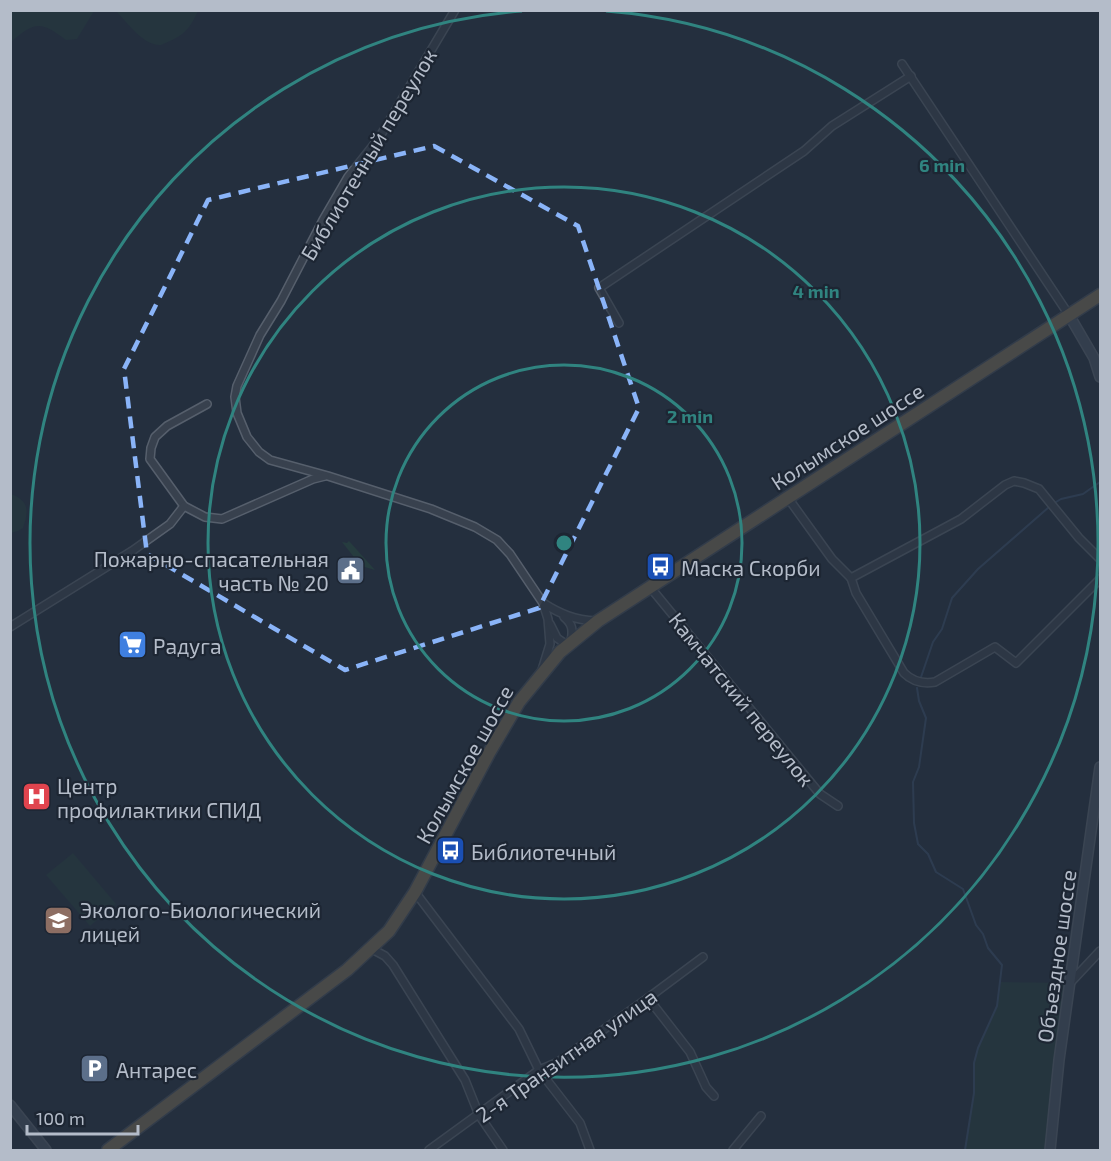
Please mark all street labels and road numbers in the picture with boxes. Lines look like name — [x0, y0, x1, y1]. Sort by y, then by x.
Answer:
street label: Библиотечный переулок — [295, 44, 442, 265]
street label: Колымское шоссе — [766, 377, 928, 495]
street label: Камчатский переулок — [663, 607, 820, 791]
street label: Колымское шоссе — [410, 681, 518, 847]
street label: Объездное шоссе — [1032, 868, 1080, 1044]
street label: 2-я Транзитная улица — [471, 983, 662, 1128]

